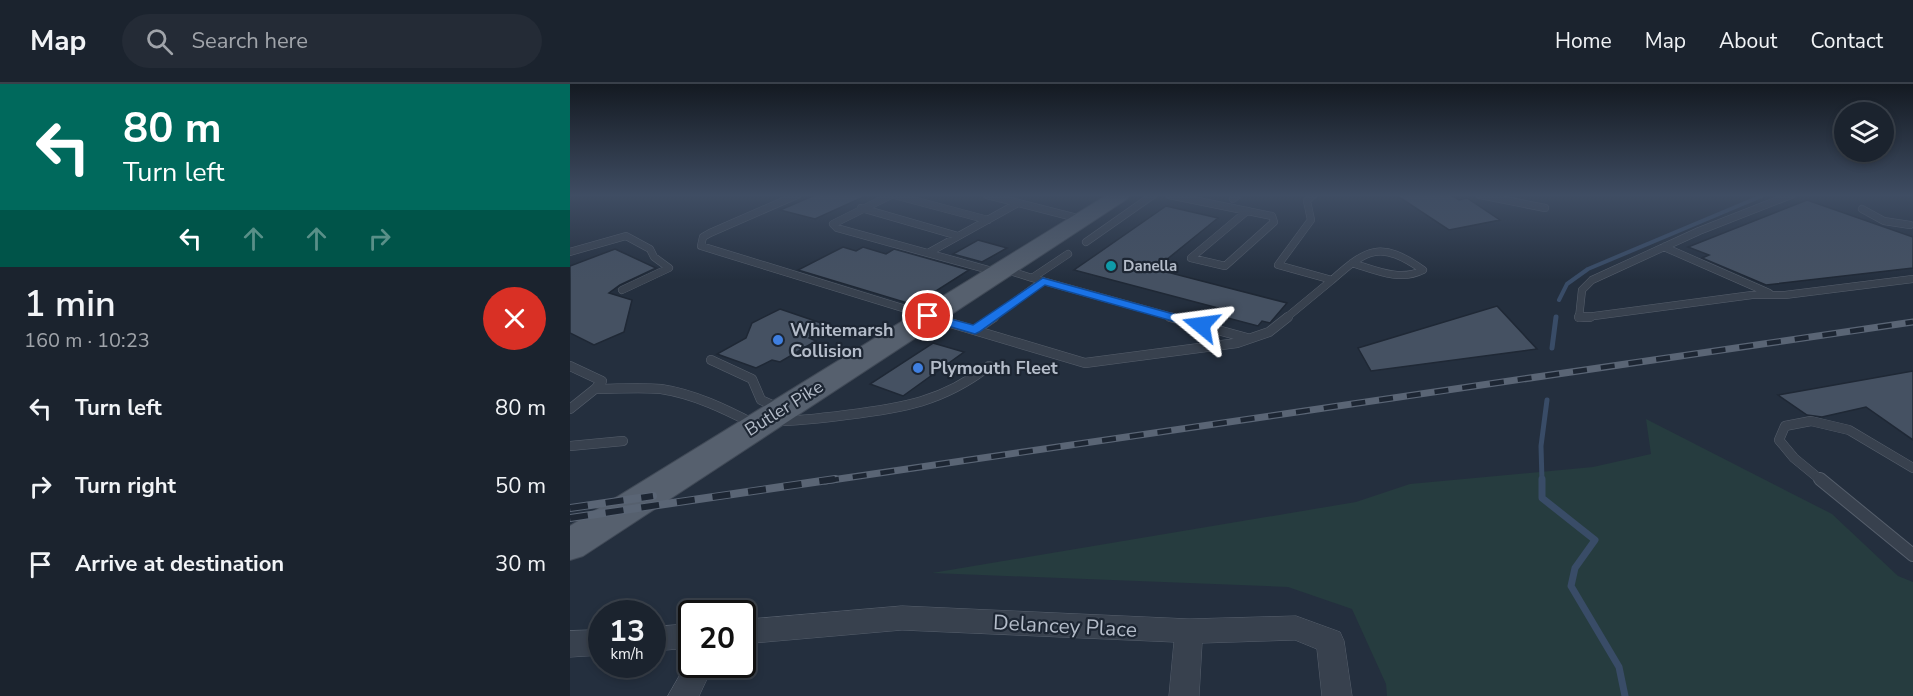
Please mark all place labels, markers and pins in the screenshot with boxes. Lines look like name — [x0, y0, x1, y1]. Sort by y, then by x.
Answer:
place label: Danella — [1123, 256, 1177, 276]
marker: Danella — [1104, 259, 1118, 273]
pin — [902, 290, 953, 341]
place label: Whitemarsh Collision — [790, 318, 894, 363]
marker: Whitemarsh Collision — [771, 333, 785, 347]
place label: Plymouth Fleet — [930, 356, 1058, 380]
marker: Plymouth Fleet — [911, 361, 925, 375]

